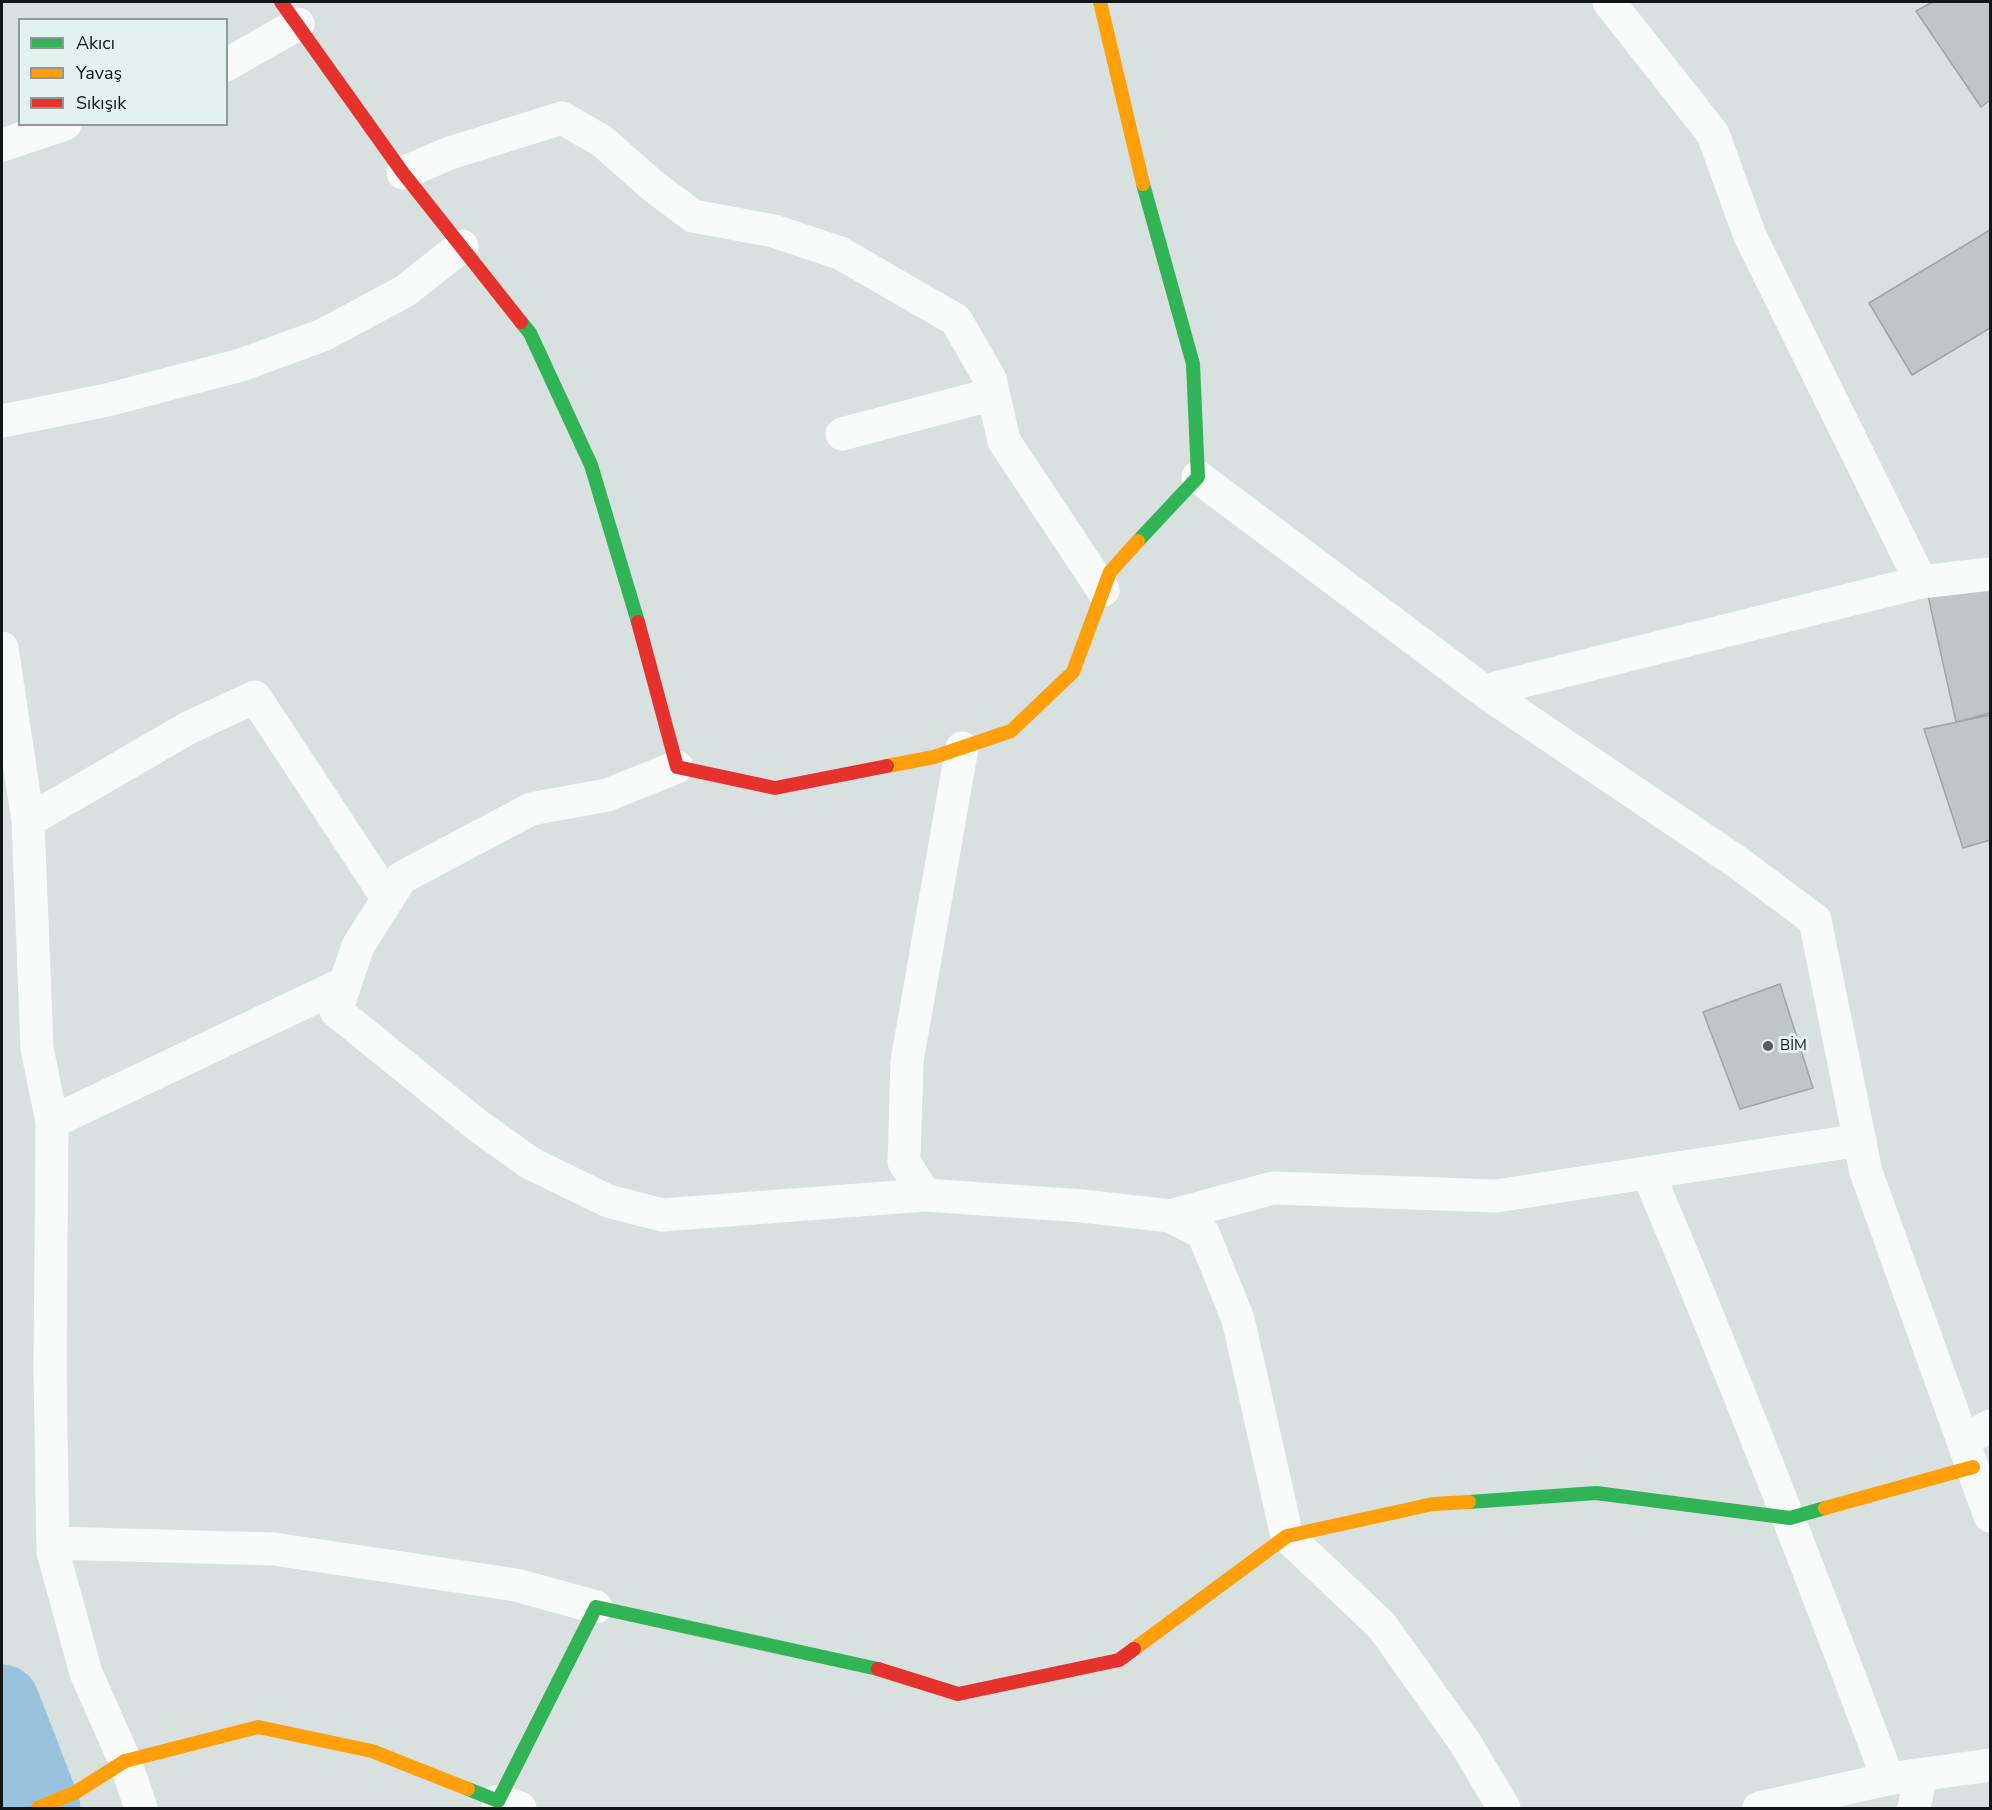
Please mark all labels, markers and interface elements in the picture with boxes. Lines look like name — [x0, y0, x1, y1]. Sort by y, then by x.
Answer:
legend — [18, 18, 228, 126]
text: Akıcı — [76, 31, 115, 55]
text: Yavaş — [76, 61, 122, 85]
text: Sıkışık — [76, 91, 126, 115]
place label: BİM — [1780, 1037, 1807, 1055]
marker: BİM — [1761, 1039, 1775, 1053]

